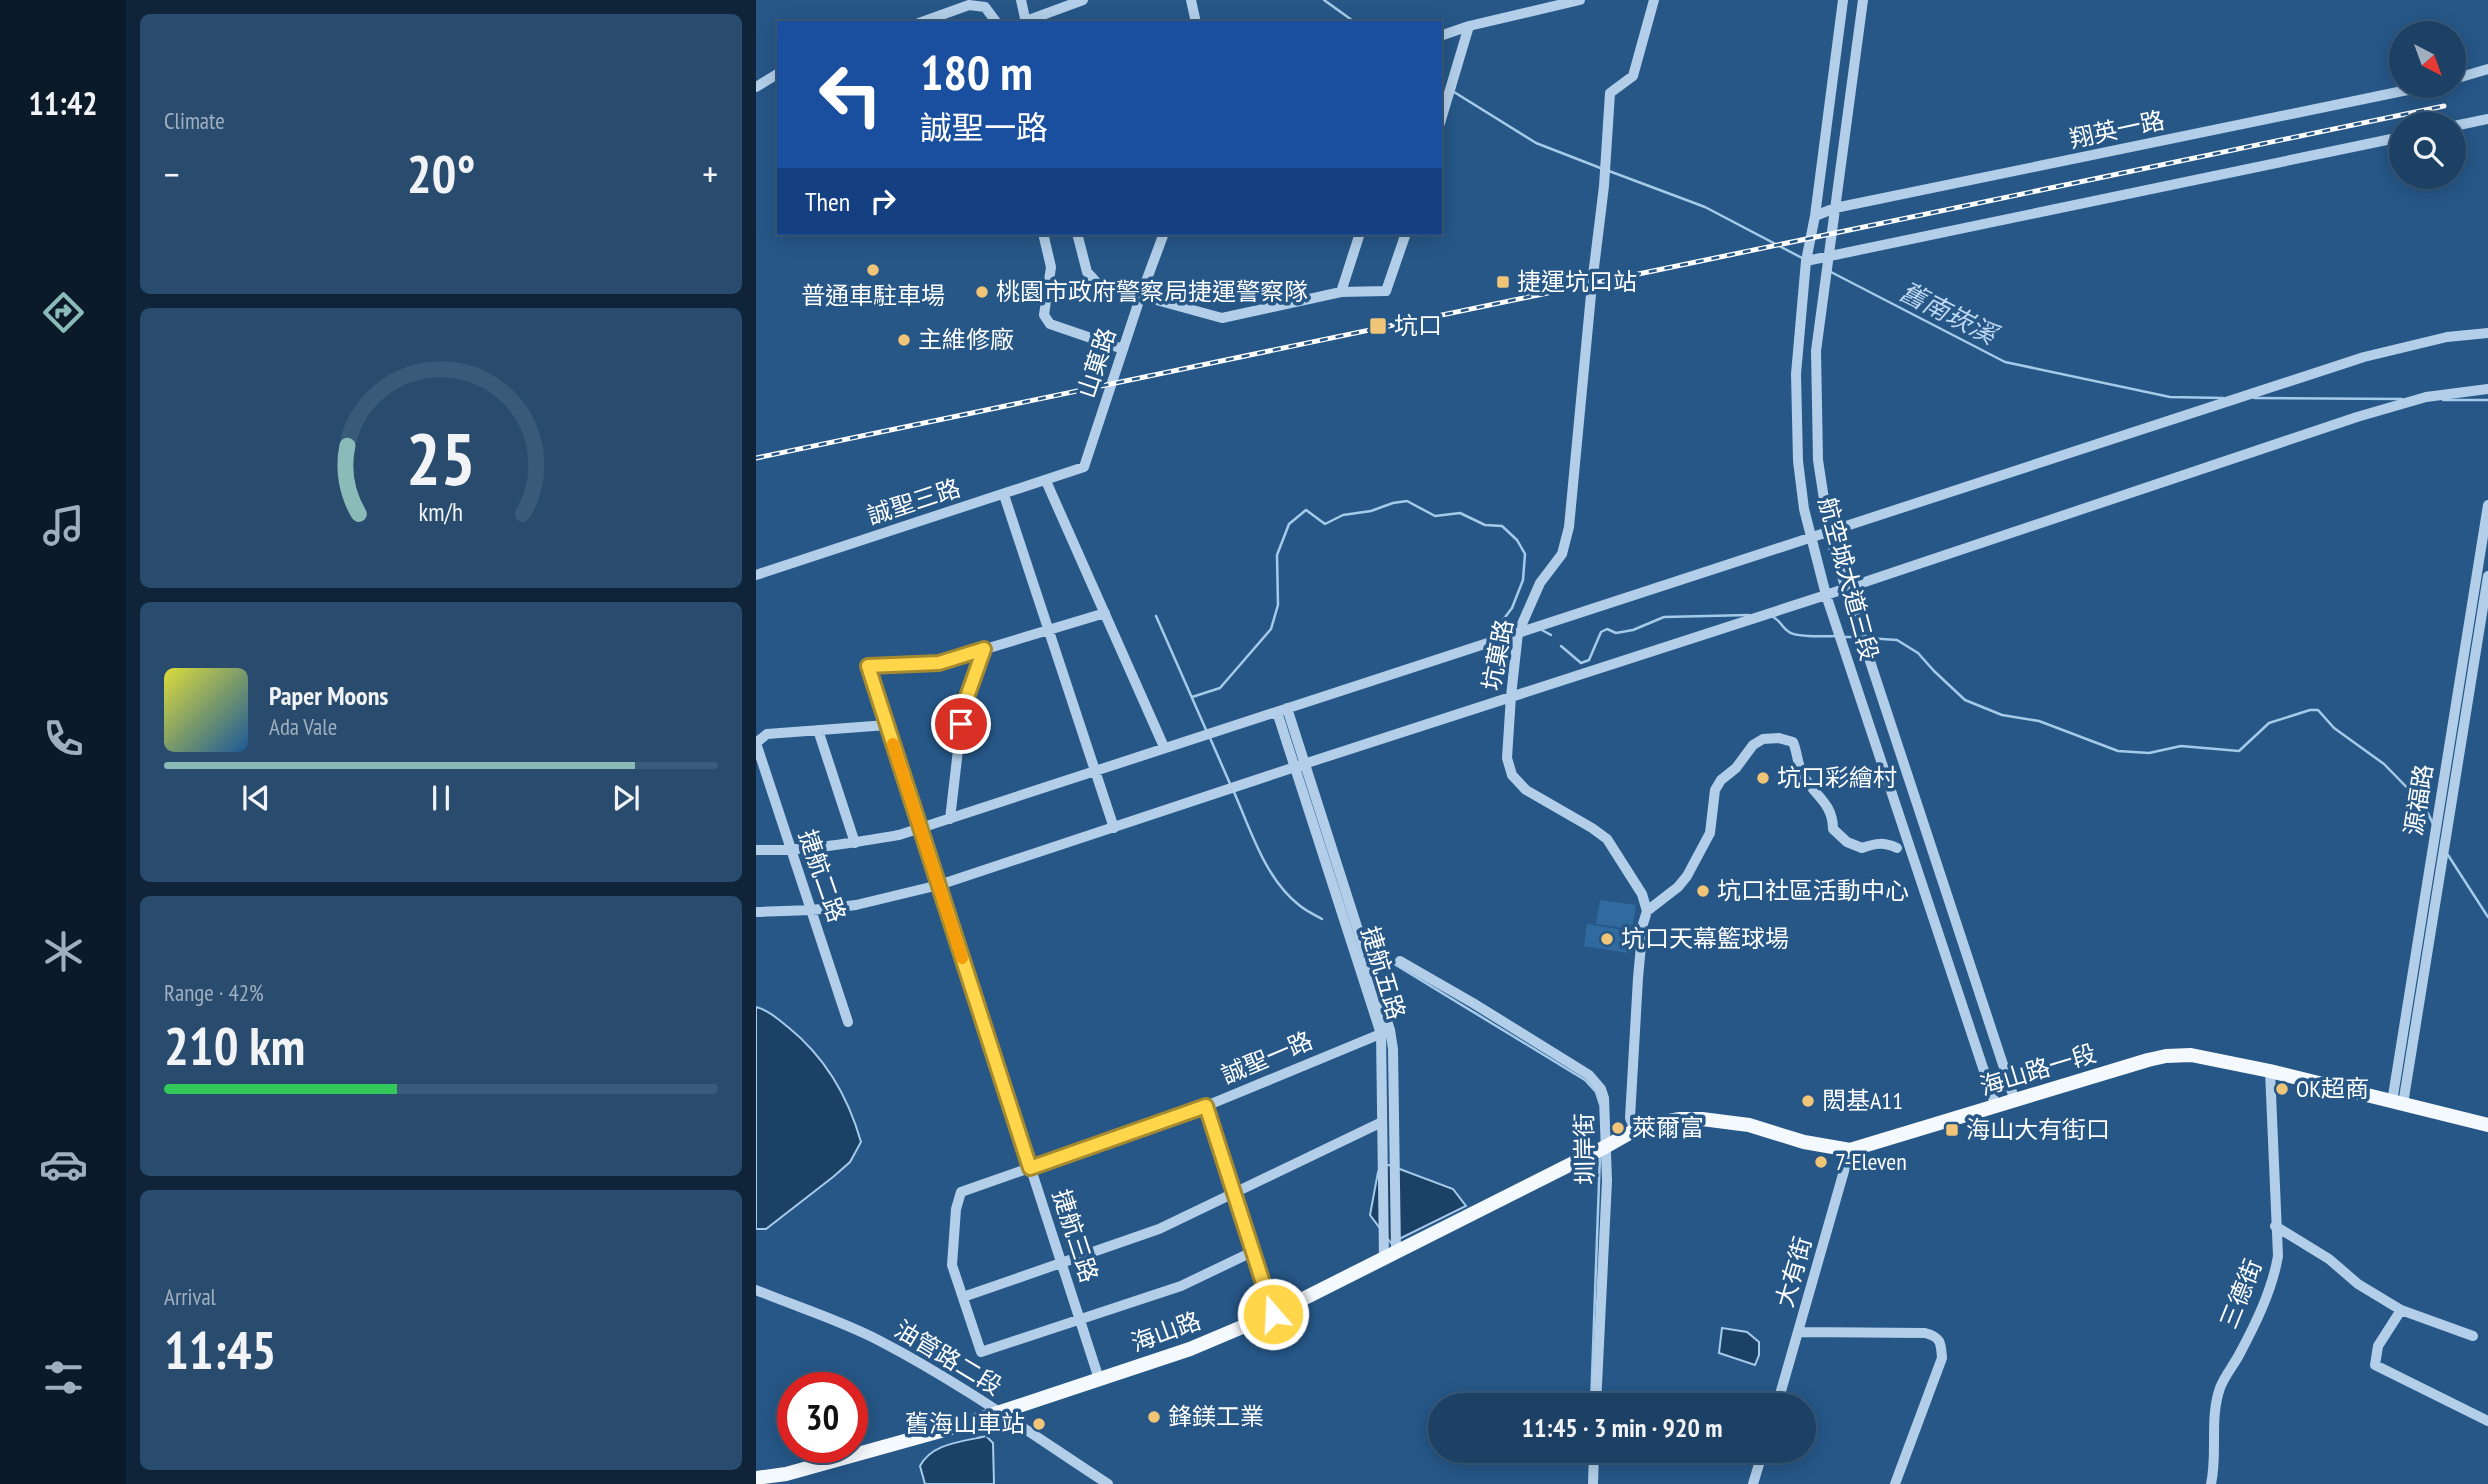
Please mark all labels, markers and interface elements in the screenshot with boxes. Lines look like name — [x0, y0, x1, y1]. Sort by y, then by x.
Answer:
north arrow — [2389, 21, 2466, 98]
map controls — [2389, 21, 2466, 189]
text: 180 m — [920, 40, 1033, 104]
icon: left — [805, 49, 896, 140]
text: 11:42 — [28, 82, 98, 124]
street label: 翔英一路 — [2067, 104, 2167, 155]
text: Climate — [164, 106, 225, 135]
text: 誠聖一路 — [920, 106, 1048, 148]
button: search — [2389, 112, 2466, 189]
text: 20° — [407, 140, 475, 207]
text: − — [164, 149, 180, 198]
text: + — [702, 149, 718, 198]
icon: right — [864, 182, 902, 220]
text: Then — [805, 185, 850, 218]
marker: 普通車駐車場 — [865, 262, 881, 278]
place label: 捷運坑口站 — [1517, 266, 1637, 297]
marker: 捷運坑口站 — [1495, 274, 1511, 290]
water label: 舊南崁溪 — [1894, 274, 2006, 353]
place label: 桃園市政府警察局捷運警察隊 — [996, 276, 1308, 307]
place label: 普通車駐車場 — [801, 280, 945, 311]
marker: 桃園市政府警察局捷運警察隊 — [974, 284, 990, 300]
icon: directions — [39, 288, 88, 337]
place label: 坑口 — [1394, 310, 1442, 341]
marker: 坑口 — [1368, 316, 1388, 336]
place label: 主維修廠 — [918, 324, 1014, 355]
street label: 山菓路 — [1071, 324, 1122, 402]
marker: 主維修廠 — [896, 332, 912, 348]
text: 25 — [406, 410, 476, 504]
street label: 誠聖三路 — [863, 472, 964, 531]
street label: 航空城大道三段 — [1812, 494, 1885, 664]
text: km/h — [419, 496, 463, 528]
icon: music — [39, 501, 88, 550]
street label: 坑菓路 — [1475, 617, 1520, 693]
text: Paper Moons — [269, 679, 388, 712]
pin — [931, 694, 991, 754]
icon: arrive — [942, 705, 980, 743]
text: Ada Vale — [269, 712, 337, 741]
icon: phone — [39, 714, 88, 763]
place label: 坑口彩繪村 — [1777, 762, 1897, 793]
street label: 源福路 — [2398, 762, 2439, 838]
marker: 坑口彩繪村 — [1755, 770, 1771, 786]
icon: previous — [237, 779, 275, 817]
icon: pause — [422, 779, 460, 817]
icon: next — [607, 779, 645, 817]
street label: 捷航二路 — [792, 825, 853, 926]
place label: 坑口社區活動中心 — [1717, 875, 1909, 906]
marker: 坑口社區活動中心 — [1695, 883, 1711, 899]
street label: 捷航五路 — [1355, 922, 1412, 1023]
place label: 坑口天幕籃球場 — [1621, 923, 1789, 954]
icon: climate — [39, 927, 88, 976]
marker: 坑口天幕籃球場 — [1599, 931, 1615, 947]
text: Range · 42% — [164, 978, 264, 1007]
text: 210 km — [164, 1012, 305, 1079]
street label: 誠聖一路 — [1217, 1025, 1317, 1091]
street label: 海山路一段 — [1976, 1037, 2100, 1102]
place label: OK超商 — [2296, 1073, 2369, 1104]
marker: OK超商 — [2274, 1081, 2290, 1097]
place label: 閎基A11 — [1822, 1085, 1903, 1116]
marker: 閎基A11 — [1800, 1093, 1816, 1109]
place label: 萊爾富 — [1632, 1112, 1704, 1143]
street label: 圳岸街 — [1568, 1113, 1601, 1185]
place label: 海山大有街口 — [1966, 1114, 2110, 1145]
marker: 萊爾富 — [1610, 1120, 1626, 1136]
marker: 海山大有街口 — [1944, 1122, 1960, 1138]
icon: car — [39, 1140, 88, 1189]
place label: 7-Eleven — [1835, 1146, 1907, 1177]
marker: 7-Eleven — [1813, 1154, 1829, 1170]
street label: 捷航三路 — [1046, 1185, 1105, 1286]
street label: 大有街 — [1769, 1233, 1818, 1311]
street label: 三德街 — [2213, 1255, 2268, 1333]
position arrow — [1236, 1277, 1310, 1351]
text: Arrival — [164, 1282, 216, 1311]
street label: 海山路 — [1127, 1305, 1205, 1358]
street label: 油管路二段 — [889, 1313, 1008, 1402]
text: 11:45 — [164, 1316, 276, 1383]
icon: filters — [39, 1353, 88, 1402]
speed limit sign: 30 — [777, 1372, 868, 1463]
place label: 鋒鎂工業 — [1168, 1401, 1264, 1432]
place label: 舊海山車站 — [905, 1408, 1025, 1439]
marker: 鋒鎂工業 — [1146, 1409, 1162, 1425]
text: 11:45 · 3 min · 920 m — [1522, 1411, 1722, 1444]
marker: 舊海山車站 — [1031, 1416, 1047, 1432]

